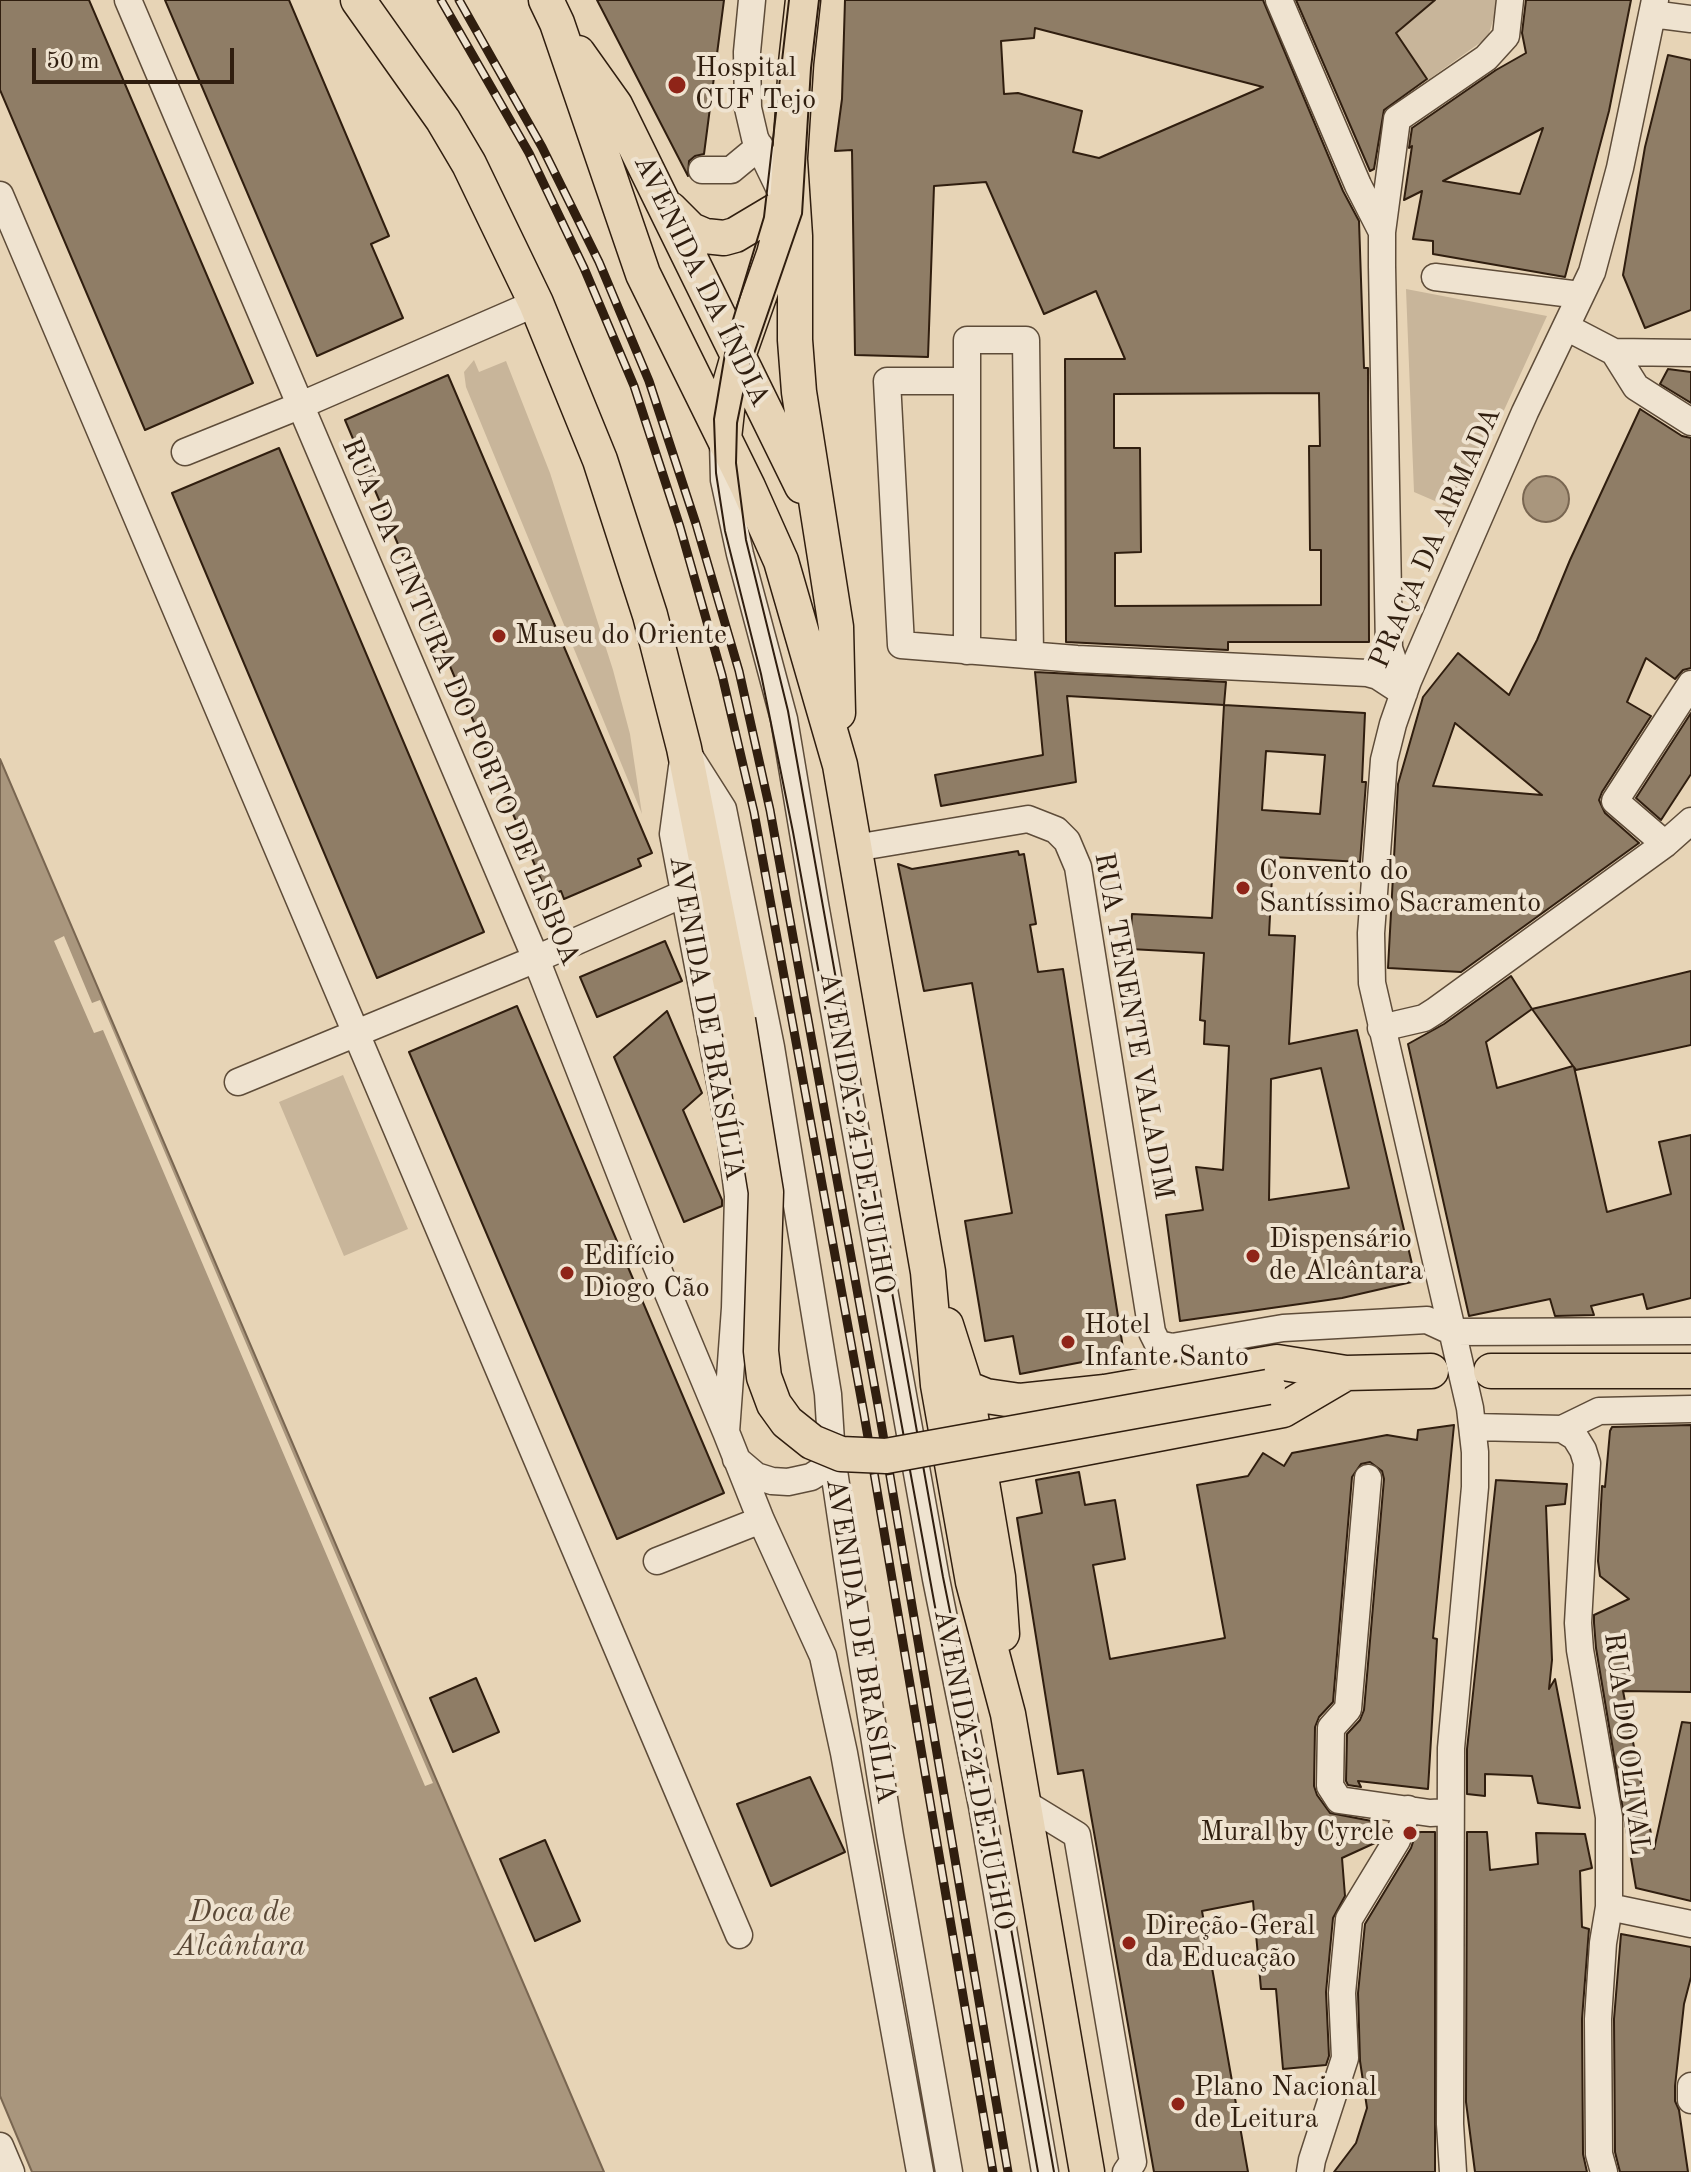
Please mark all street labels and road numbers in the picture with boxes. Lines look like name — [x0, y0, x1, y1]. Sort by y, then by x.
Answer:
street label: AVENIDA DA ÍNDIA — [625, 150, 777, 412]
street label: PRAÇA DA ARMADA — [1363, 402, 1509, 674]
street label: RUA DA CINTURA DO PORTO DE LISBOA — [333, 433, 587, 971]
street label: RUA TENENTE VALADIM — [1086, 850, 1180, 1202]
street label: AVENIDA DE BRASÍLIA — [661, 853, 751, 1183]
street label: AVENIDA 24 DE JULHO — [811, 969, 901, 1297]
street label: AVENIDA DE BRASÍLIA — [818, 1476, 902, 1806]
street label: AVENIDA 24 DE JULHO — [925, 1607, 1021, 1933]
street label: RUA DO OLIVAL — [1596, 1631, 1656, 1857]

